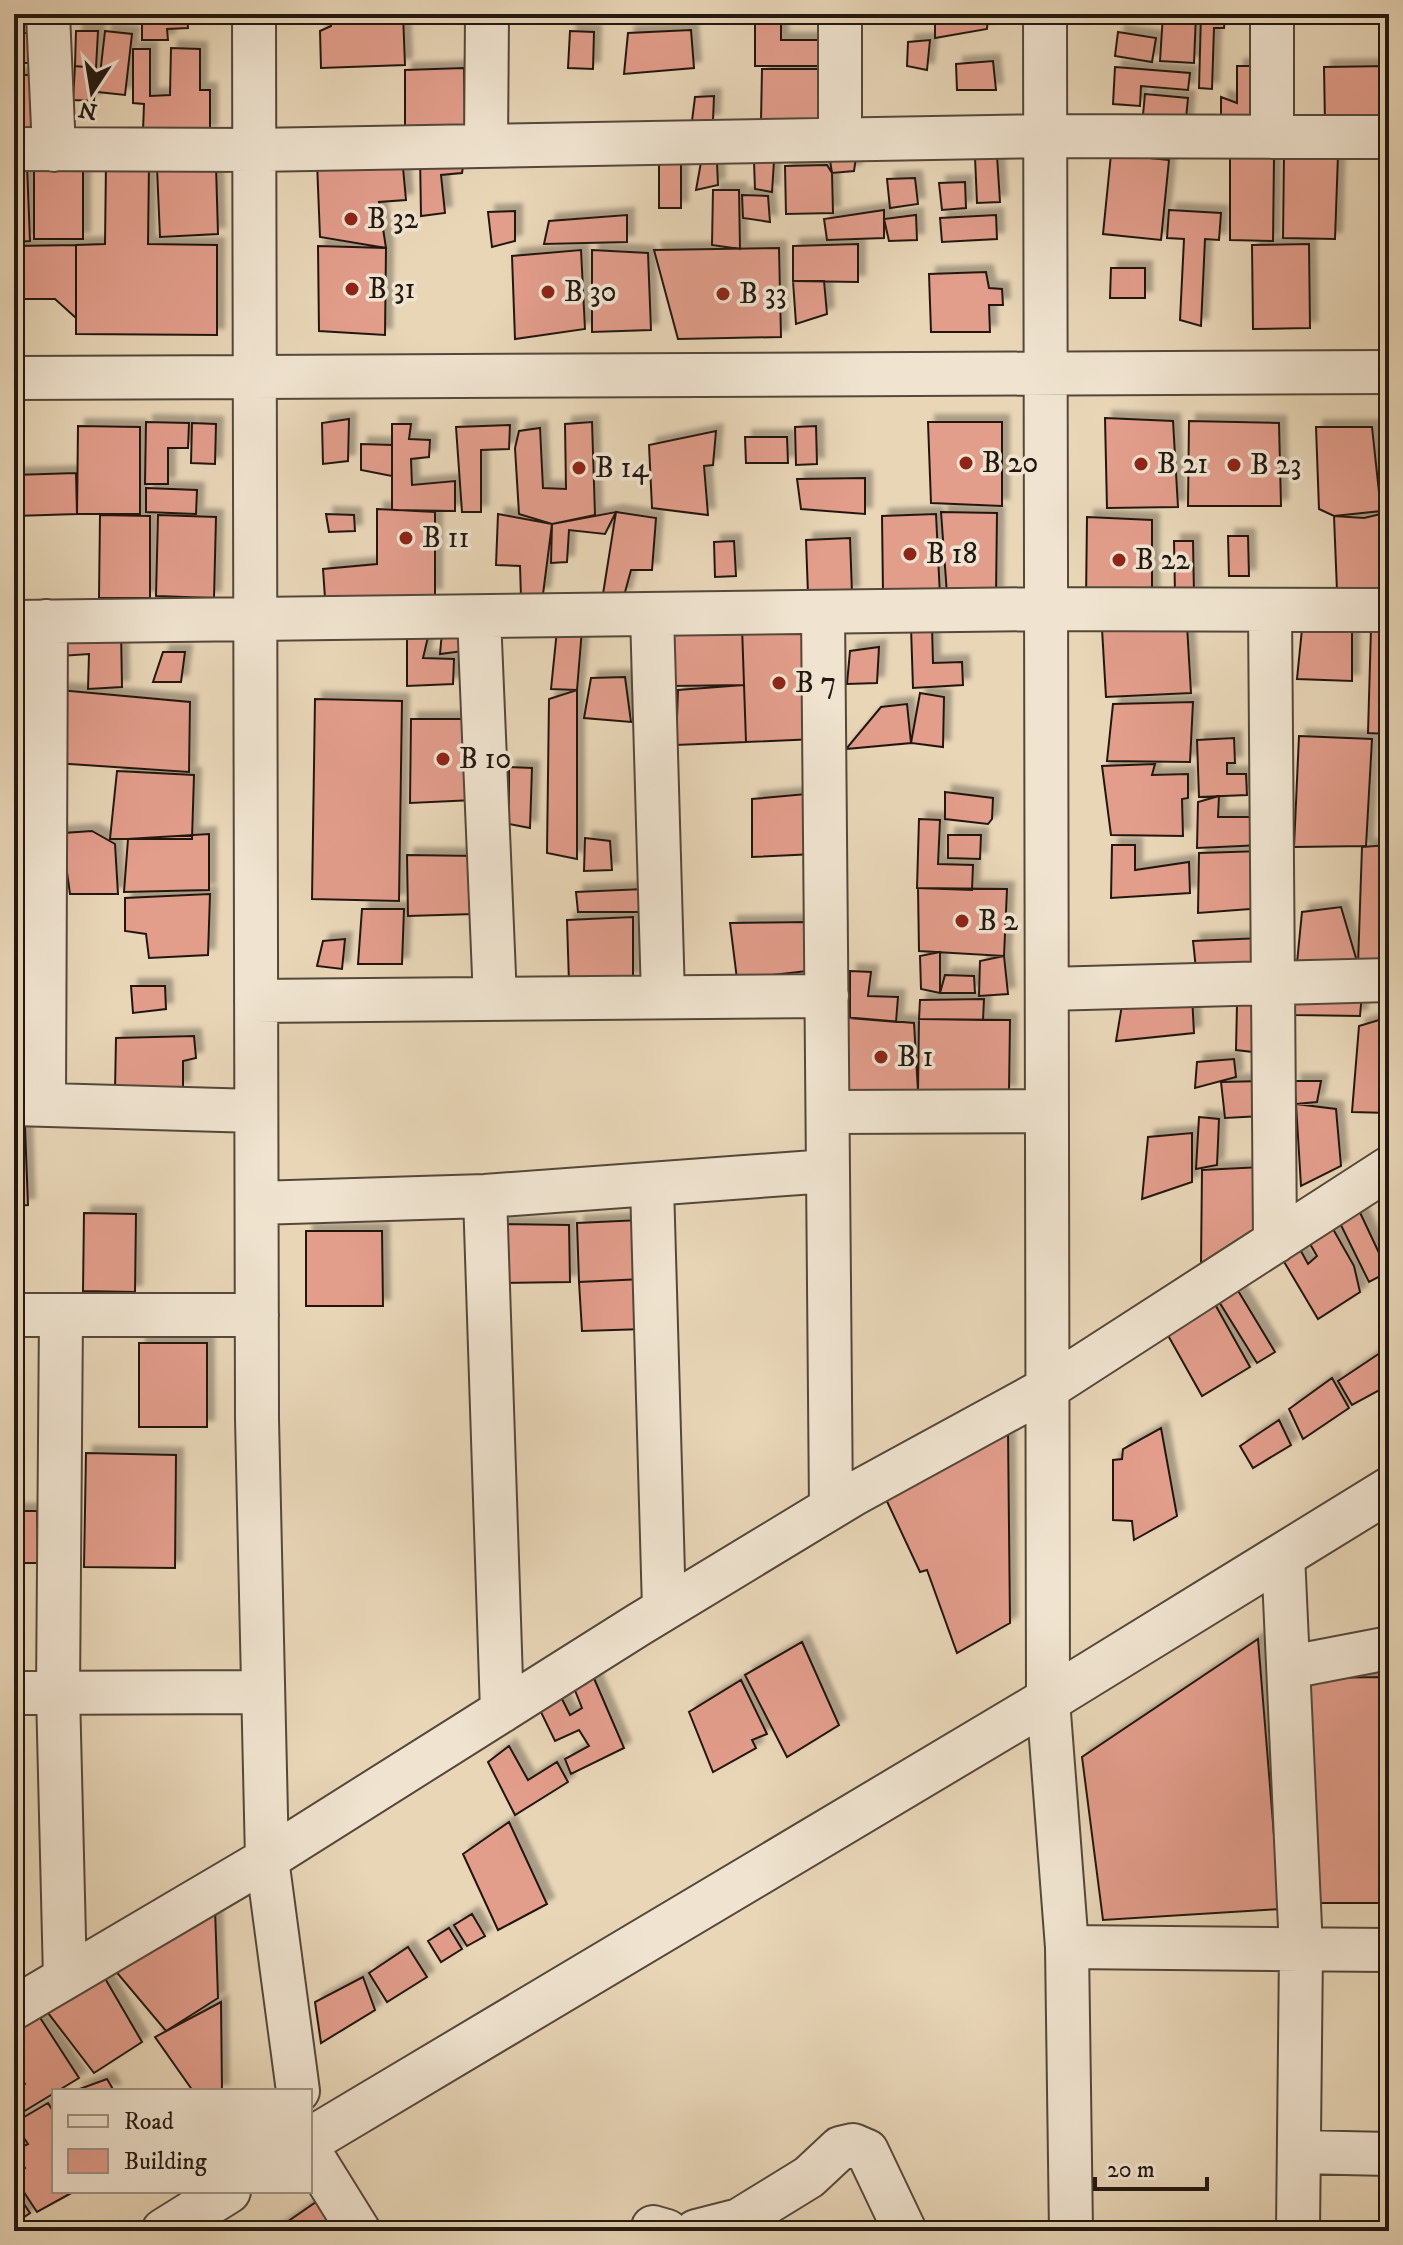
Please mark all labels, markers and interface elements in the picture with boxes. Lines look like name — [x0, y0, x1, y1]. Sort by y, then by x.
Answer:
north arrow — [52, 52, 132, 132]
text: N — [77, 95, 100, 125]
place label: B 32 — [367, 201, 419, 238]
marker: B 32 — [342, 210, 360, 228]
place label: B 31 — [368, 271, 416, 308]
place label: B 30 — [564, 274, 617, 311]
place label: B 33 — [739, 276, 787, 313]
marker: B 31 — [343, 280, 361, 298]
marker: B 30 — [539, 283, 557, 301]
marker: B 33 — [714, 285, 732, 303]
place label: B 20 — [982, 445, 1038, 482]
place label: B 21 — [1157, 446, 1208, 483]
place label: B 23 — [1250, 447, 1301, 484]
place label: B 14 — [595, 450, 649, 487]
marker: B 20 — [957, 454, 975, 472]
marker: B 21 — [1132, 455, 1150, 473]
marker: B 23 — [1225, 456, 1243, 474]
marker: B 14 — [570, 459, 588, 477]
place label: B 11 — [422, 520, 469, 557]
marker: B 11 — [397, 529, 415, 547]
place label: B 18 — [926, 536, 977, 573]
place label: B 22 — [1135, 542, 1190, 579]
marker: B 18 — [901, 545, 919, 563]
marker: B 22 — [1110, 551, 1128, 569]
place label: B 7 — [795, 665, 836, 702]
marker: B 7 — [770, 674, 788, 692]
place label: B 10 — [459, 741, 511, 778]
marker: B 10 — [434, 750, 452, 768]
place label: B 2 — [978, 903, 1018, 940]
marker: B 2 — [953, 912, 971, 930]
place label: B 1 — [897, 1039, 933, 1076]
marker: B 1 — [872, 1048, 890, 1066]
legend — [52, 2089, 312, 2193]
text: Road — [124, 2107, 174, 2137]
scale bar — [1095, 2141, 1207, 2191]
text: Building — [124, 2147, 207, 2177]
text: 20 m — [1107, 2155, 1155, 2185]

